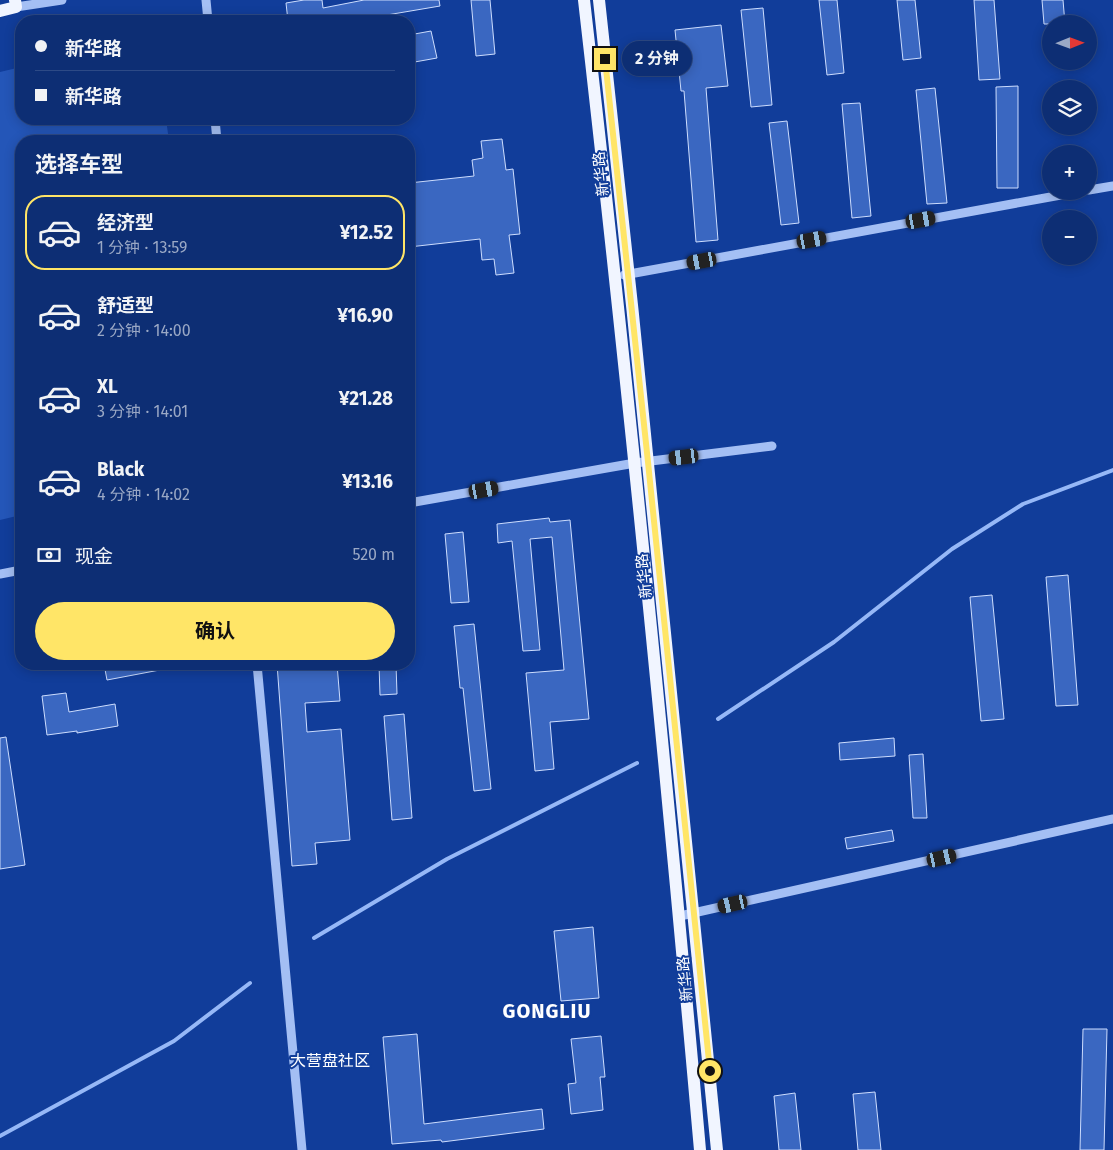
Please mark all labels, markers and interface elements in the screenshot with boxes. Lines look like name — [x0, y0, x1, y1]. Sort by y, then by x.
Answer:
north arrow — [1042, 15, 1098, 70]
map controls — [1042, 15, 1097, 265]
text: 新华路 — [65, 37, 122, 60]
callout: 2 分钟 — [622, 42, 692, 76]
route end — [594, 48, 616, 70]
text: 2 分钟 — [635, 49, 679, 68]
button: layers — [1042, 80, 1097, 135]
text: 新华路 — [65, 85, 122, 108]
button: + — [1042, 145, 1097, 200]
text: 选择车型 — [35, 151, 123, 178]
street label: 新华路 — [590, 151, 612, 197]
icon: car — [37, 210, 82, 255]
car — [904, 210, 937, 230]
button: − — [1042, 210, 1097, 265]
text: 经济型 — [97, 211, 154, 234]
text: ¥12.52 — [340, 221, 393, 244]
car — [795, 230, 828, 250]
text: 1 分钟 · 13:59 — [97, 238, 187, 257]
car — [685, 251, 718, 271]
icon: car — [37, 293, 82, 338]
text: 舒适型 — [97, 294, 154, 317]
text: ¥16.90 — [337, 304, 393, 327]
text: 2 分钟 · 14:00 — [97, 321, 191, 340]
text: XL — [97, 375, 118, 398]
icon: car — [37, 376, 82, 421]
text: ¥21.28 — [339, 387, 393, 410]
text: 3 分钟 · 14:01 — [97, 402, 188, 421]
car — [668, 448, 699, 466]
text: Black — [97, 458, 144, 481]
icon: car — [37, 459, 82, 504]
text: ¥13.16 — [342, 470, 393, 493]
car — [467, 480, 500, 500]
text: 4 分钟 · 14:02 — [97, 485, 190, 504]
icon: cash — [35, 541, 63, 569]
text: 现金 — [75, 545, 113, 568]
text: 520 m — [352, 545, 395, 564]
street label: 新华路 — [633, 553, 655, 599]
button: 确认 — [35, 602, 395, 660]
car — [925, 847, 958, 869]
car — [716, 893, 749, 915]
street label: 新华路 — [674, 956, 696, 1002]
district label: GONGLIU — [502, 999, 592, 1023]
district label: 大营盘社区 — [290, 1051, 370, 1070]
route start — [699, 1060, 721, 1082]

